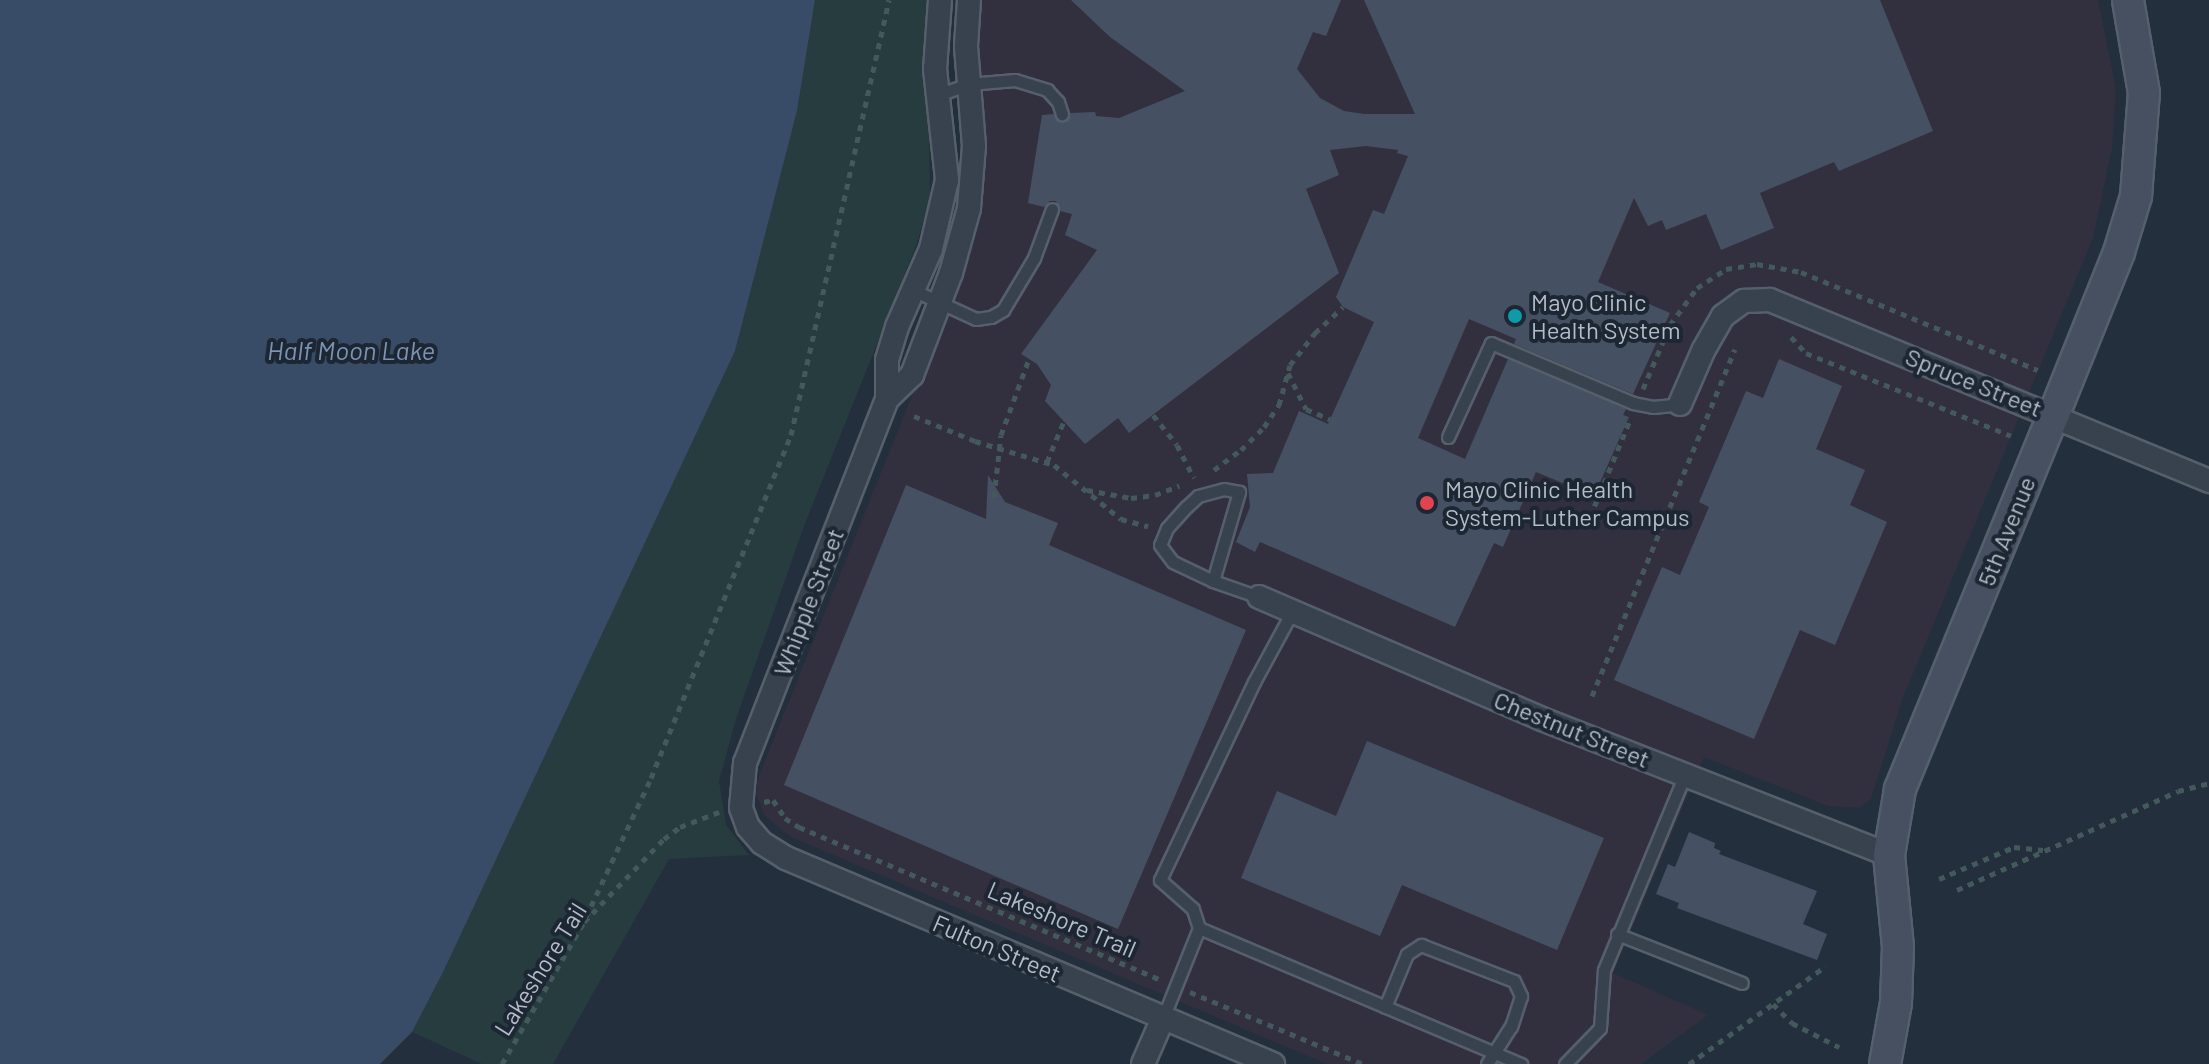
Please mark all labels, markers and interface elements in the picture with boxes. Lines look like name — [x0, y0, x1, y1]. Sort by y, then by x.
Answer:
place label: Mayo Clinic Health System — [1531, 288, 1680, 344]
marker: Mayo Clinic Health System — [1506, 307, 1524, 325]
water label: Half Moon Lake — [267, 334, 435, 366]
street label: Spruce Street — [1902, 342, 2046, 422]
street label: 5th Avenue — [1971, 472, 2041, 590]
place label: Mayo Clinic Health System-Luther Campus — [1445, 475, 1690, 531]
marker: Mayo Clinic Health System-Luther Campus — [1416, 492, 1438, 514]
street label: Whipple Street — [767, 524, 849, 680]
street label: Chestnut Street — [1490, 685, 1654, 773]
street label: Lakeshore Trail — [983, 875, 1141, 963]
street label: Lakeshore Tail — [488, 897, 592, 1041]
street label: Fulton Street — [929, 908, 1065, 988]

